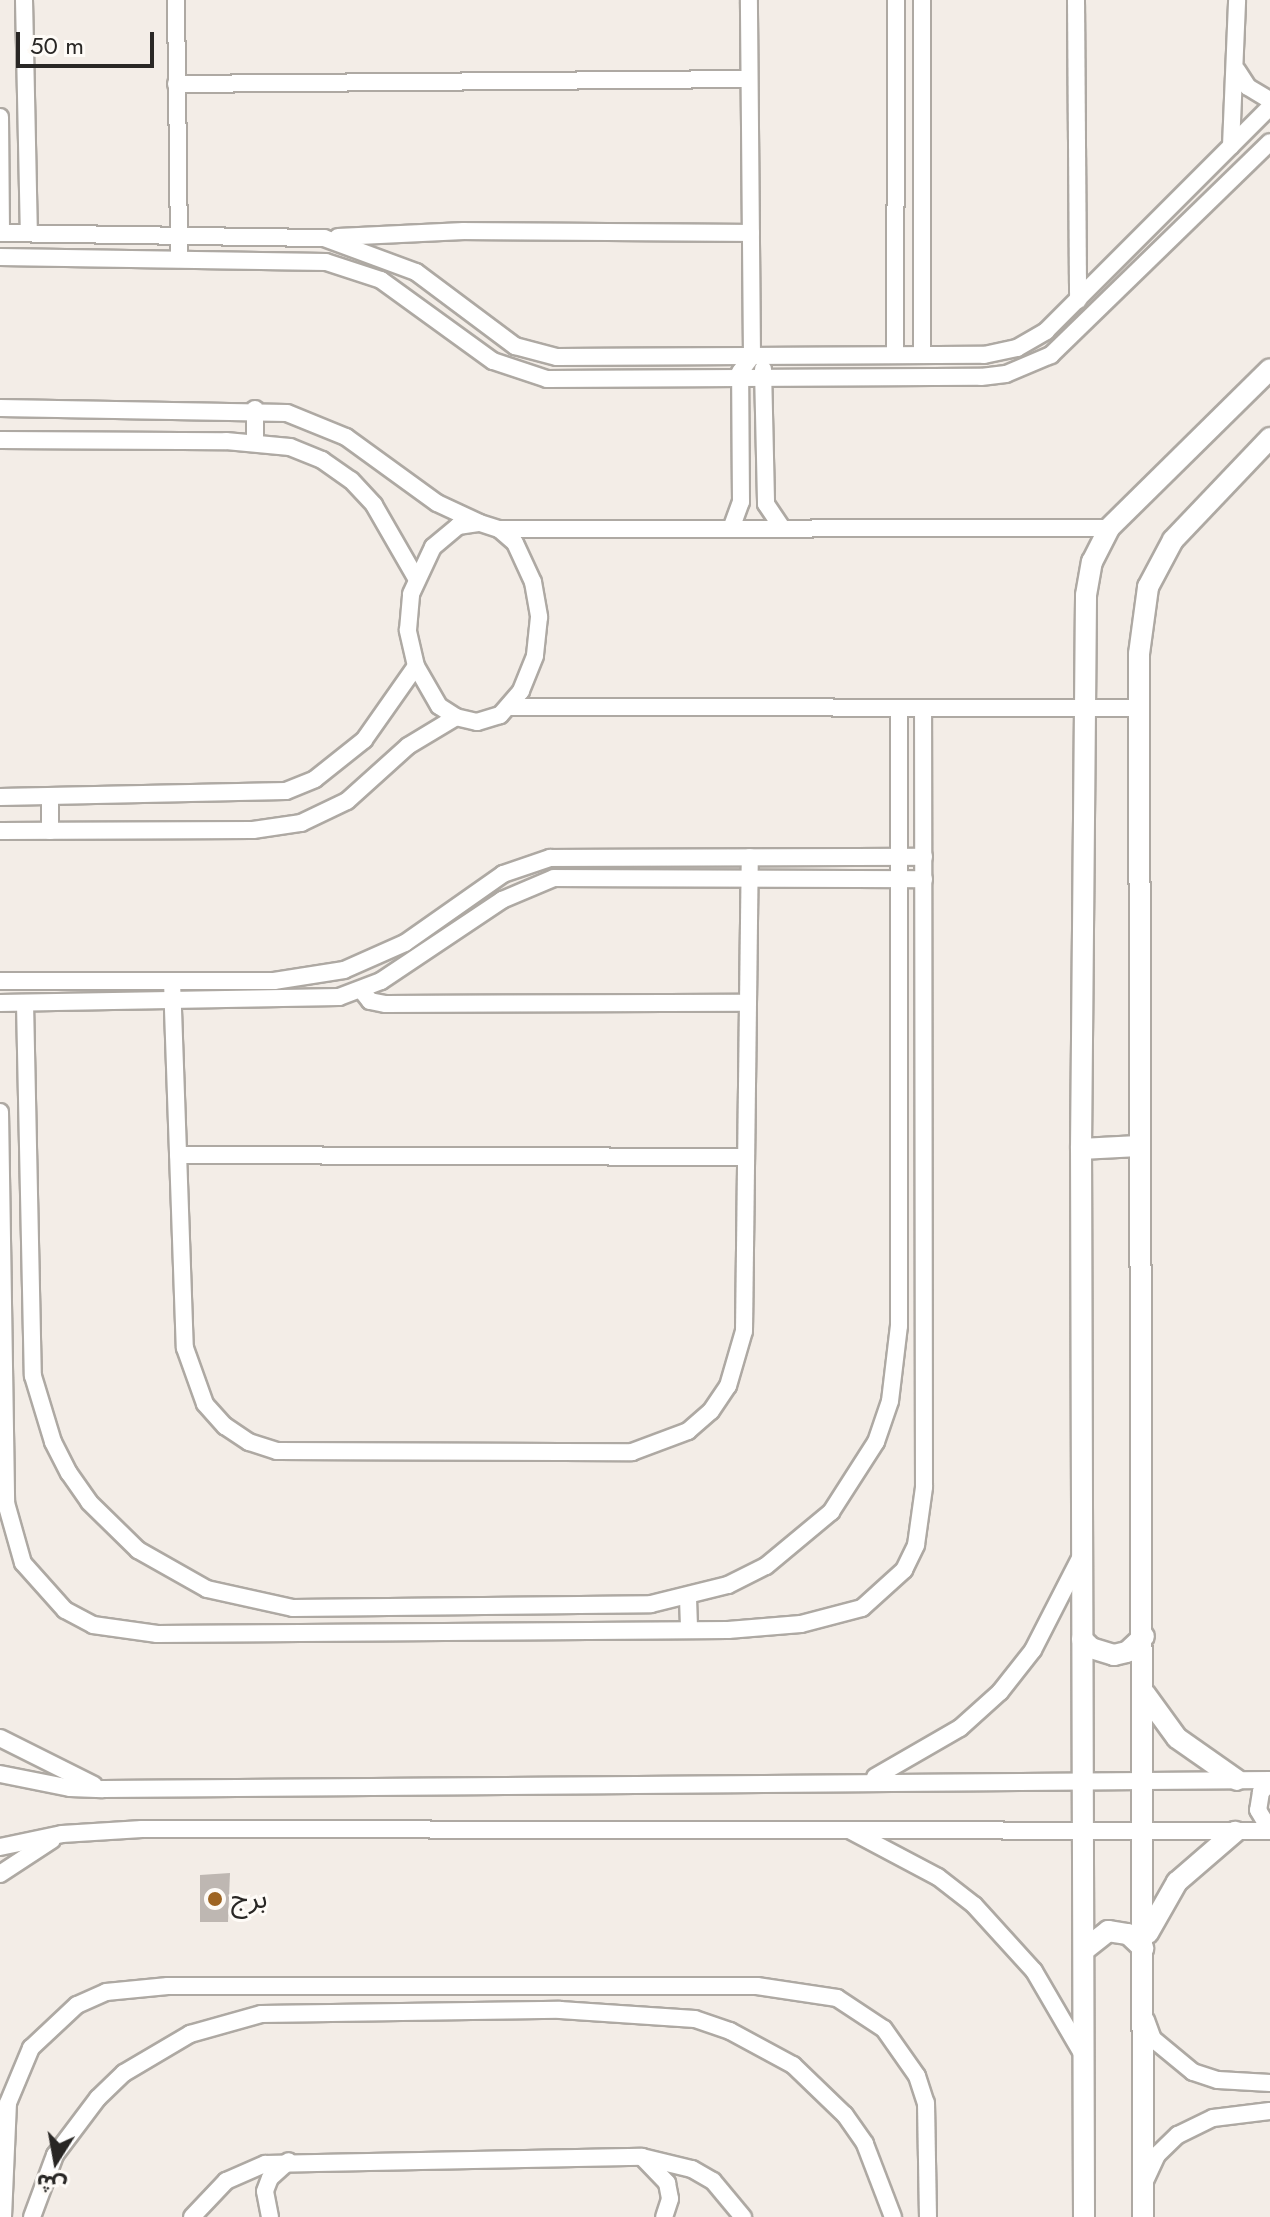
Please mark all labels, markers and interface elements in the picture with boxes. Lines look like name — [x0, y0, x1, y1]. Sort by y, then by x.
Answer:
scale bar — [20, 16, 158, 66]
text: 50 m — [30, 28, 84, 63]
place label: برج — [231, 1882, 268, 1916]
marker: برج — [206, 1890, 224, 1908]
north arrow — [16, 2121, 96, 2201]
text: ش — [34, 2166, 69, 2203]

